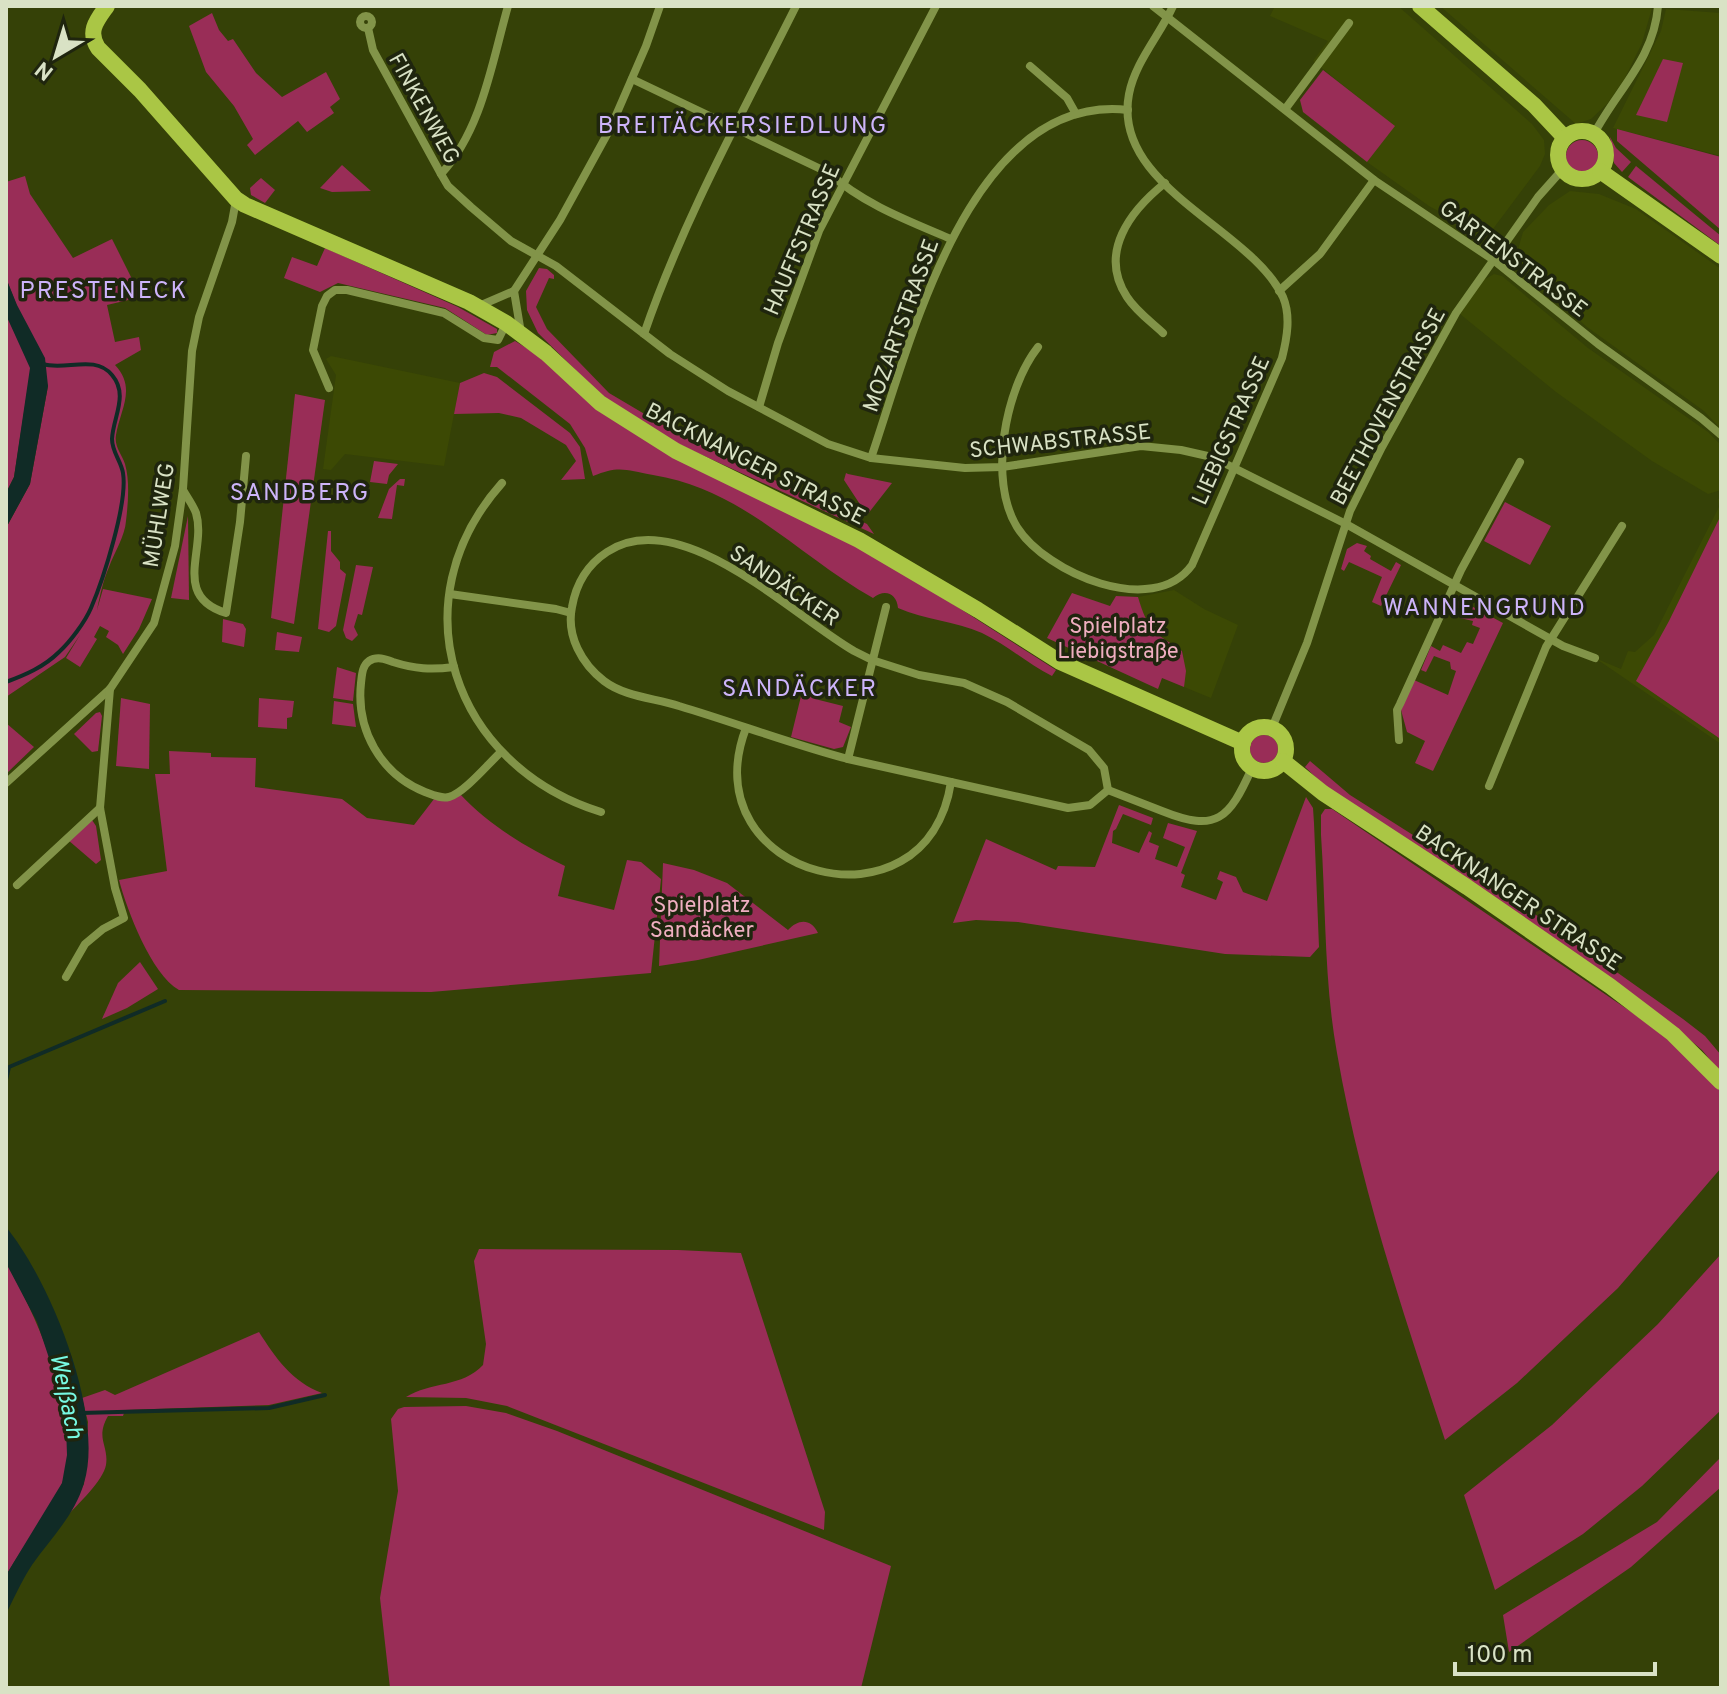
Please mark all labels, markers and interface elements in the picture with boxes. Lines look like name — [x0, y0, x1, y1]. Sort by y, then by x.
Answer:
north arrow — [16, 16, 96, 96]
street label: FINKENWEG — [381, 49, 464, 169]
text: N — [31, 54, 60, 85]
district label: BREITÄCKERSIEDLUNG — [598, 111, 888, 142]
street label: HAUFFSTRASSE — [759, 160, 847, 320]
street label: GARTENSTRASSE — [1433, 196, 1592, 324]
street label: MOZARTSTRASSE — [858, 236, 946, 416]
district label: PRESTENECK — [20, 277, 188, 307]
street label: BEETHOVENSTRASSE — [1326, 304, 1453, 510]
street label: LIEBIGSTRASSE — [1187, 352, 1277, 510]
street label: BACKNANGER STRASSE — [640, 398, 869, 532]
street label: SCHWABSTRASSE — [968, 420, 1152, 465]
street label: MÜHLWEG — [137, 461, 182, 570]
district label: SANDBERG — [230, 479, 370, 509]
street label: SANDÄCKER — [724, 539, 845, 634]
district label: WANNENGRUND — [1383, 594, 1587, 624]
park label: Spielplatz Liebigstraße — [1057, 614, 1179, 666]
district label: SANDÄCKER — [722, 674, 878, 705]
street label: BACKNANGER STRASSE — [1409, 820, 1626, 978]
park label: Spielplatz Sandäcker — [650, 893, 755, 945]
water label: Weißach — [41, 1351, 89, 1442]
scale bar — [1455, 1626, 1655, 1676]
text: 100 m — [1467, 1641, 1533, 1671]

